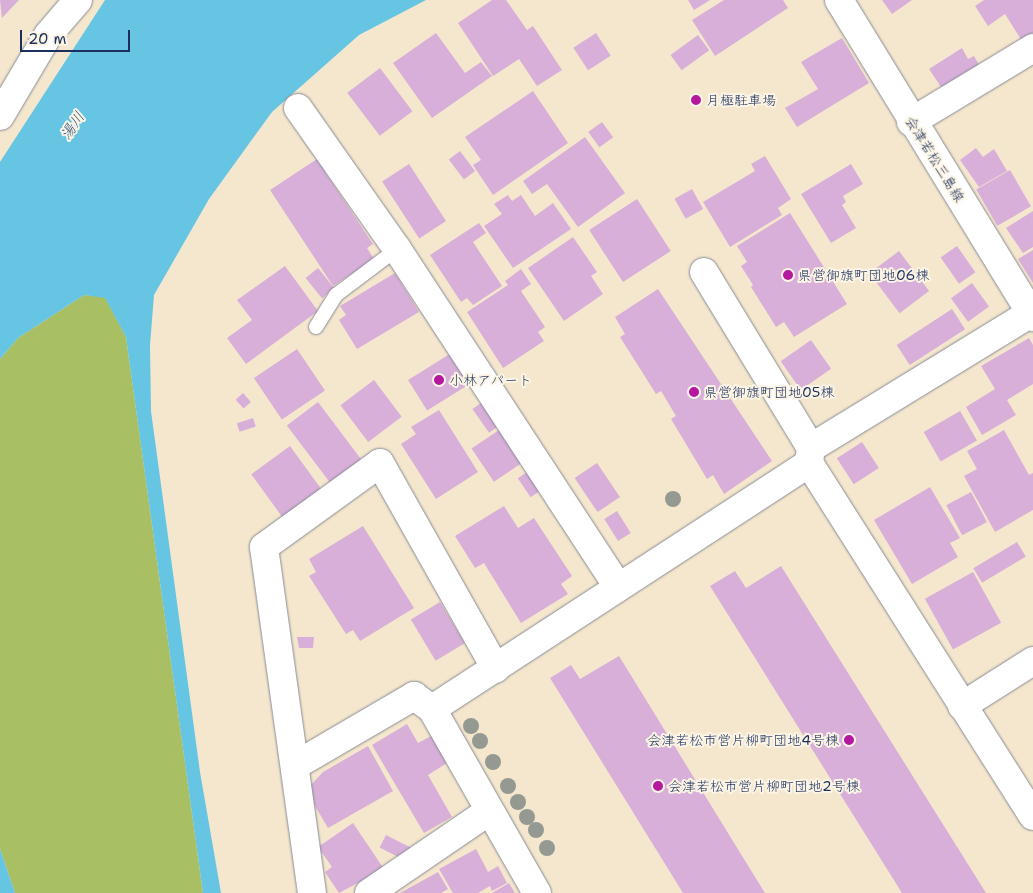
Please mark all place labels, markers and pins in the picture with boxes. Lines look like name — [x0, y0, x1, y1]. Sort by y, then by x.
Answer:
place label: 月極駐車場 — [706, 92, 776, 108]
marker: 月極駐車場 — [690, 94, 702, 106]
place label: 県営御旗町団地06棟 — [798, 267, 929, 283]
marker: 県営御旗町団地06棟 — [782, 269, 794, 281]
place label: 小林アパート — [449, 372, 533, 388]
marker: 小林アパート — [433, 374, 445, 386]
place label: 県営御旗町団地05棟 — [704, 384, 834, 400]
marker: 県営御旗町団地05棟 — [688, 386, 700, 398]
place label: 会津若松市営片柳町団地4号棟 — [647, 732, 839, 748]
marker: 会津若松市営片柳町団地4号棟 — [843, 734, 855, 746]
place label: 会津若松市営片柳町団地2号棟 — [668, 778, 860, 794]
marker: 会津若松市営片柳町団地2号棟 — [652, 780, 664, 792]

